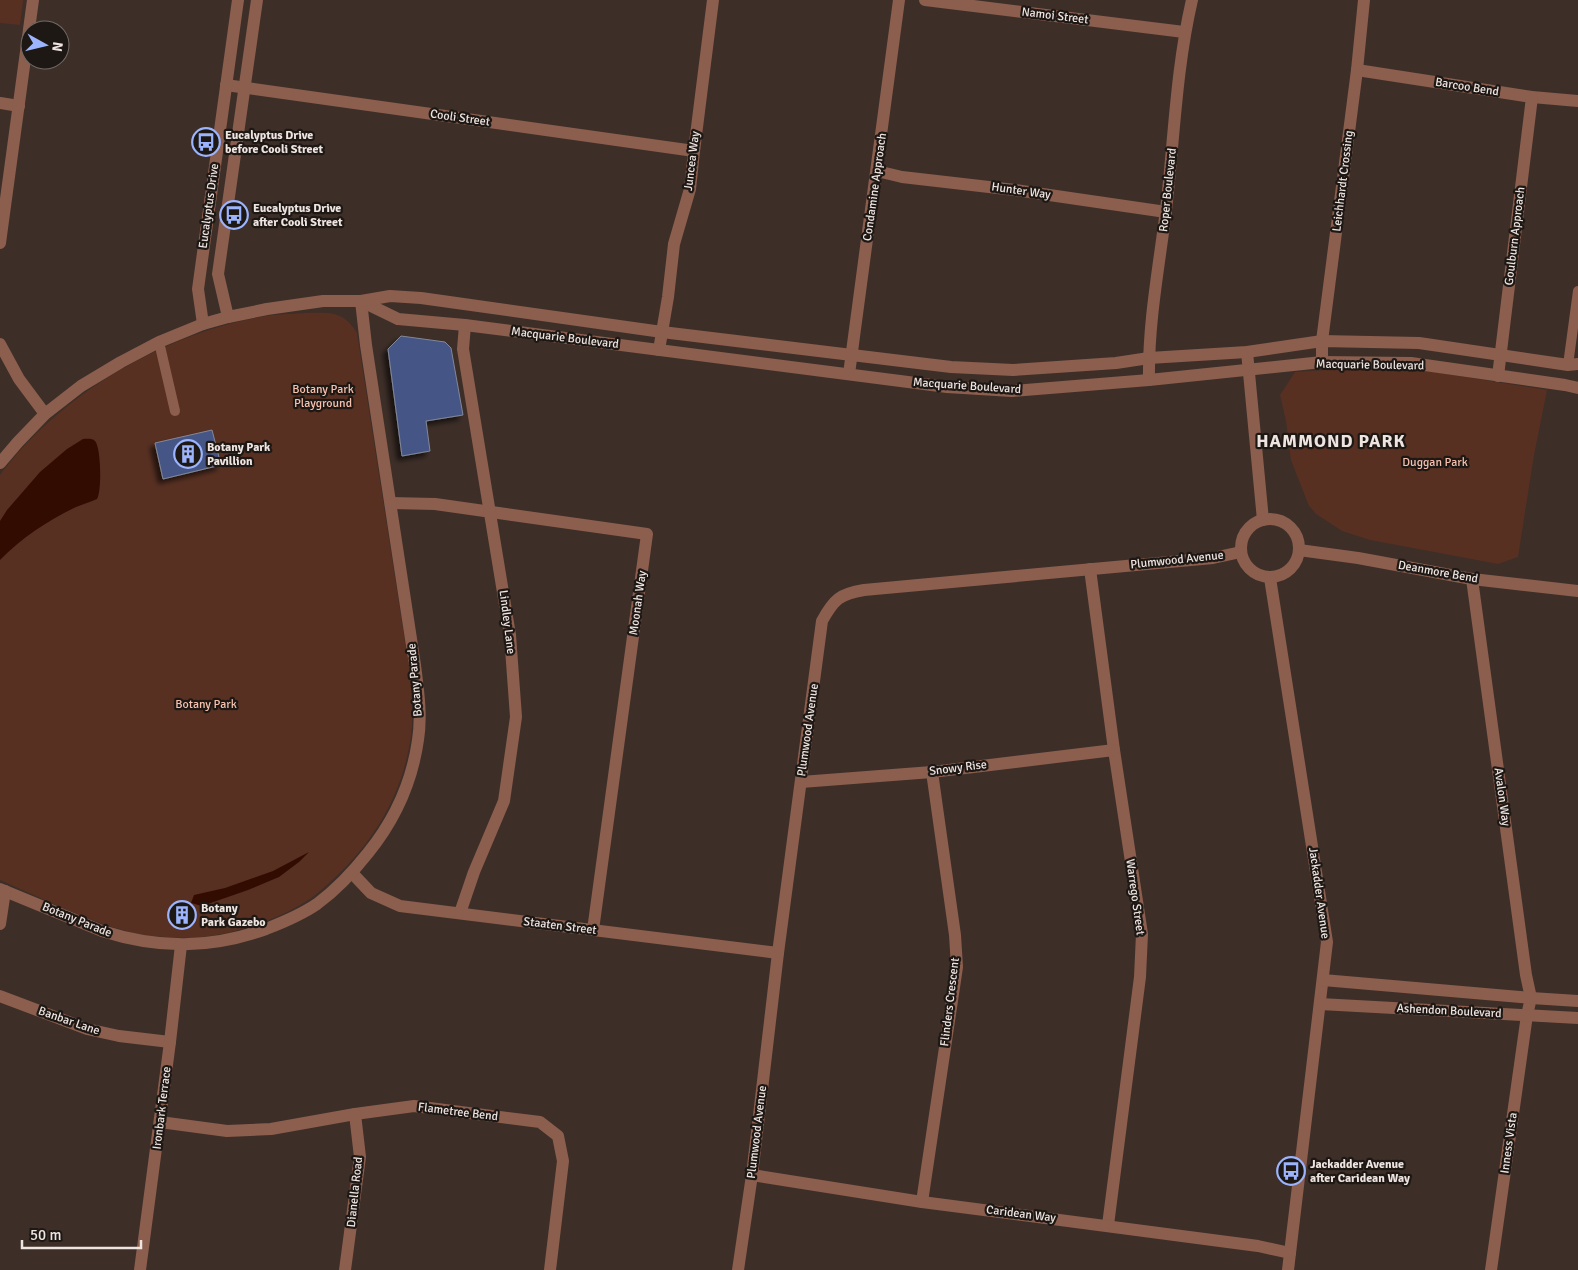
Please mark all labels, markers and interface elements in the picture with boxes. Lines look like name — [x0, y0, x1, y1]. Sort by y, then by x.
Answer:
street label: Namoi Street — [1021, 4, 1089, 28]
north arrow — [20, 20, 70, 70]
text: N — [48, 41, 66, 53]
street label: Barcoo Bend — [1434, 75, 1500, 99]
street label: Cooli Street — [429, 106, 491, 130]
bus stop icon: Eucalyptus Drive before Cooli Street — [191, 127, 221, 157]
place label: Eucalyptus Drive before Cooli Street — [225, 128, 323, 157]
street label: Juncea Way — [681, 130, 703, 192]
street label: Leichhardt Crossing — [1329, 130, 1357, 232]
street label: Condamine Approach — [860, 132, 890, 242]
street label: Roper Boulevard — [1156, 147, 1180, 233]
street label: Eucalyptus Drive — [196, 162, 222, 250]
street label: Hunter Way — [990, 179, 1052, 203]
street label: Goulburn Approach — [1502, 186, 1528, 286]
bus stop icon: Eucalyptus Drive after Cooli Street — [219, 200, 249, 230]
place label: Eucalyptus Drive after Cooli Street — [253, 201, 343, 230]
street label: Macquarie Boulevard — [510, 324, 620, 352]
street label: Macquarie Boulevard — [1316, 357, 1424, 373]
street label: Macquarie Boulevard — [912, 375, 1022, 397]
park label: Botany Park Playground — [292, 382, 354, 411]
district label: HAMMOND PARK — [1256, 430, 1406, 452]
building icon: Botany Park Pavillion — [173, 439, 203, 469]
place label: Botany Park Pavillion — [207, 440, 271, 469]
park label: Duggan Park — [1402, 455, 1468, 470]
street label: Plumwood Avenue — [1130, 548, 1224, 572]
street label: Deanmore Bend — [1397, 558, 1479, 586]
street label: Moonah Way — [626, 569, 650, 636]
street label: Lindley Lane — [496, 589, 518, 655]
street label: Botany Parade — [404, 643, 426, 717]
street label: Plumwood Avenue — [794, 683, 822, 777]
park label: Botany Park — [175, 697, 237, 712]
street label: Snowy Rise — [928, 757, 988, 779]
street label: Avalon Way — [1490, 767, 1514, 828]
street label: Jackadder Avenue — [1305, 846, 1333, 940]
street label: Warrego Street — [1122, 858, 1148, 936]
street label: Botany Parade — [40, 899, 114, 941]
building icon: Botany Park Gazebo — [167, 900, 197, 930]
place label: Botany Park Gazebo — [201, 901, 266, 930]
street label: Staaten Street — [523, 914, 597, 938]
street label: Flinders Crescent — [937, 957, 963, 1047]
street label: Ashendon Boulevard — [1396, 1001, 1502, 1021]
street label: Banbar Lane — [36, 1003, 102, 1039]
street label: Ironbark Terrace — [149, 1066, 175, 1150]
street label: Plumwood Avenue — [744, 1085, 770, 1179]
street label: Flametree Bend — [417, 1100, 499, 1124]
street label: Inness Vista — [1497, 1112, 1521, 1174]
street label: Dianella Road — [344, 1156, 366, 1228]
bus stop icon: Jackadder Avenue after Caridean Way — [1276, 1156, 1306, 1186]
place label: Jackadder Avenue after Caridean Way — [1310, 1157, 1410, 1186]
street label: Caridean Way — [985, 1202, 1057, 1226]
scale bar — [22, 1218, 141, 1250]
text: 50 m — [30, 1226, 61, 1244]

